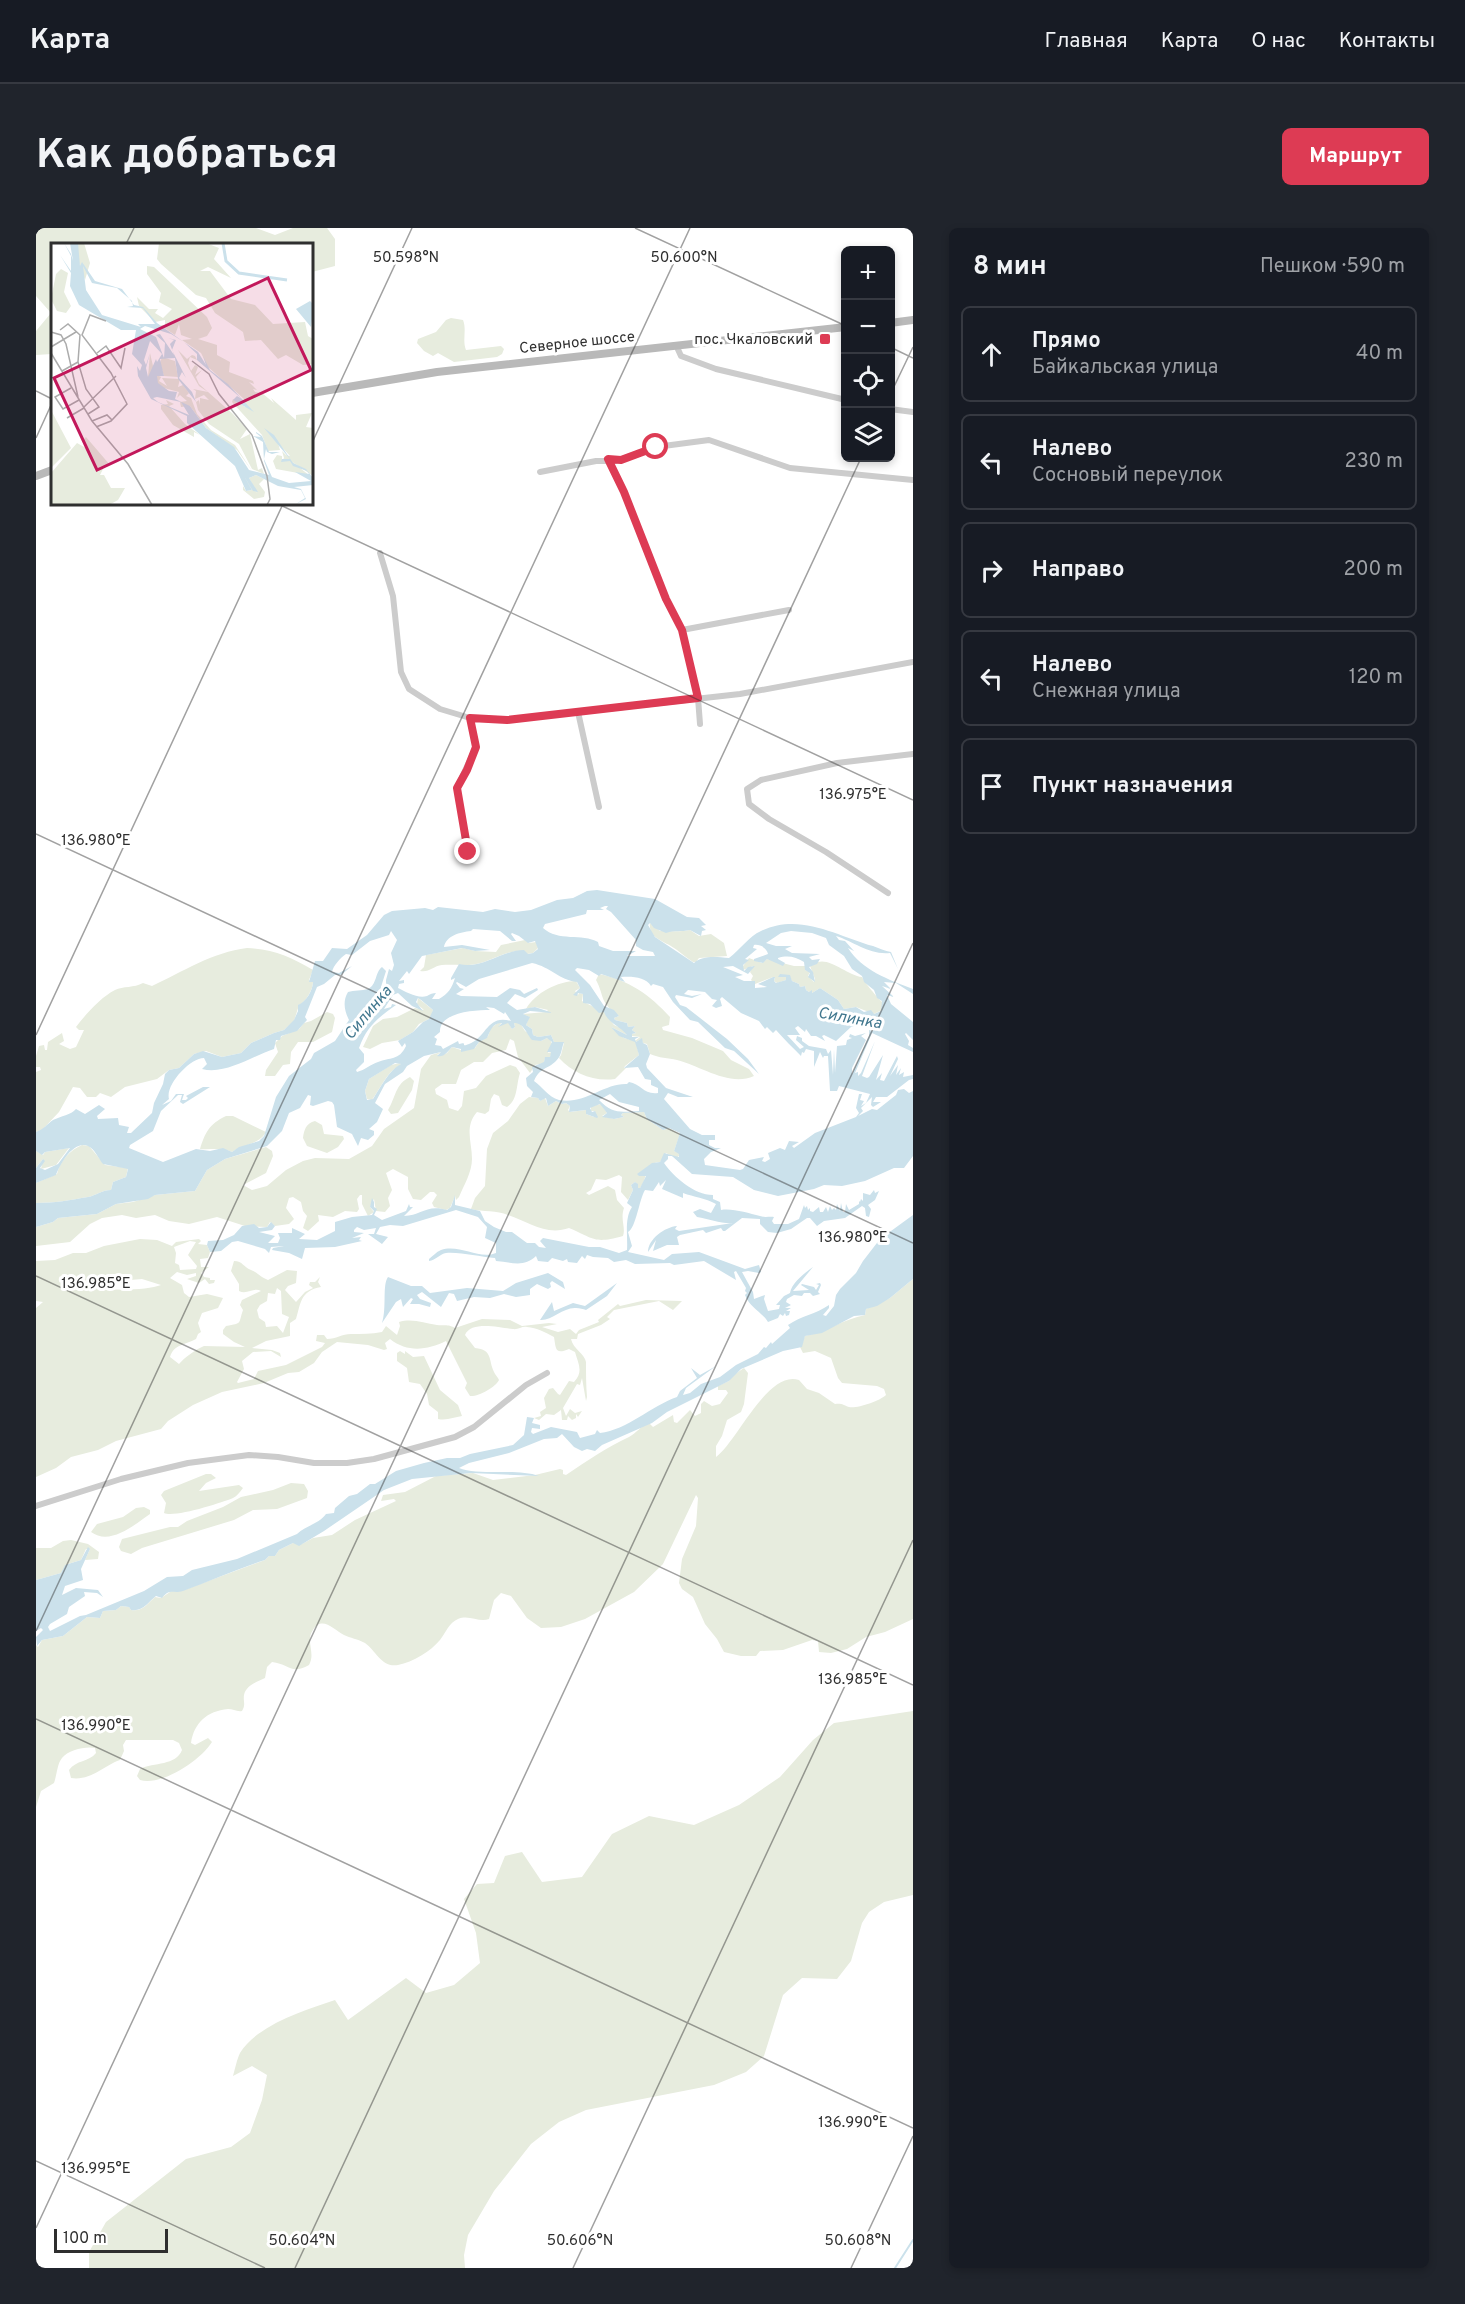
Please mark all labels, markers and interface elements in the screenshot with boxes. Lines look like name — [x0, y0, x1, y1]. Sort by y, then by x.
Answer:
text: Карта — [30, 23, 110, 59]
text: Главная — [1044, 28, 1128, 55]
text: Карта — [1161, 28, 1218, 55]
text: О нас — [1251, 28, 1306, 55]
text: Контакты — [1339, 28, 1435, 55]
button: Маршрут — [1282, 128, 1429, 185]
text: Как добраться — [36, 130, 338, 183]
inset map — [51, 243, 314, 506]
map controls — [841, 246, 895, 462]
button: + — [841, 246, 895, 300]
text: 50.598°N — [373, 249, 439, 268]
text: 50.600°N — [650, 249, 718, 268]
text: 8 мин — [973, 251, 1047, 284]
text: Пешком · 590 m — [1260, 254, 1405, 280]
button: − — [841, 300, 895, 354]
street label: Северное шоссе — [518, 328, 636, 359]
text: Прямо — [1032, 328, 1101, 355]
place label: пос. Чкаловский — [694, 331, 813, 350]
marker: пос. Чкаловский — [818, 332, 832, 346]
icon: ahead — [975, 338, 1008, 371]
text: 40 m — [1356, 341, 1403, 367]
button: locate — [841, 354, 895, 408]
text: Байкальская улица — [1032, 355, 1218, 381]
button: layers — [841, 408, 895, 462]
route start — [642, 433, 668, 459]
text: Налево — [1032, 436, 1112, 463]
icon: left — [975, 446, 1008, 479]
text: 230 m — [1344, 449, 1403, 475]
text: Сосновый переулок — [1032, 463, 1223, 489]
icon: right — [975, 554, 1008, 587]
text: Направо — [1032, 557, 1124, 584]
text: 200 m — [1344, 557, 1403, 583]
text: Налево — [1032, 652, 1112, 679]
icon: left — [975, 662, 1008, 695]
text: 120 m — [1349, 665, 1403, 691]
text: Снежная улица — [1032, 679, 1181, 705]
icon: arrive — [975, 770, 1008, 803]
text: Пункт назначения — [1032, 773, 1233, 800]
text: 136.975°E — [819, 786, 887, 805]
text: 136.980°E — [61, 832, 131, 851]
route end — [454, 838, 480, 864]
water label: Силинка — [340, 982, 397, 1044]
water label: Силинка — [816, 1004, 884, 1035]
text: 136.980°E — [818, 1229, 888, 1248]
text: 136.985°E — [61, 1275, 131, 1294]
text: 136.985°E — [818, 1671, 888, 1690]
text: 136.990°E — [61, 1717, 131, 1736]
text: 136.990°E — [818, 2114, 888, 2133]
text: 136.995°E — [61, 2160, 131, 2179]
scale bar — [54, 2226, 168, 2254]
text: 100 m — [63, 2229, 107, 2249]
text: 50.604°N — [269, 2232, 335, 2251]
text: 50.606°N — [547, 2232, 613, 2251]
text: 50.608°N — [825, 2232, 891, 2251]

